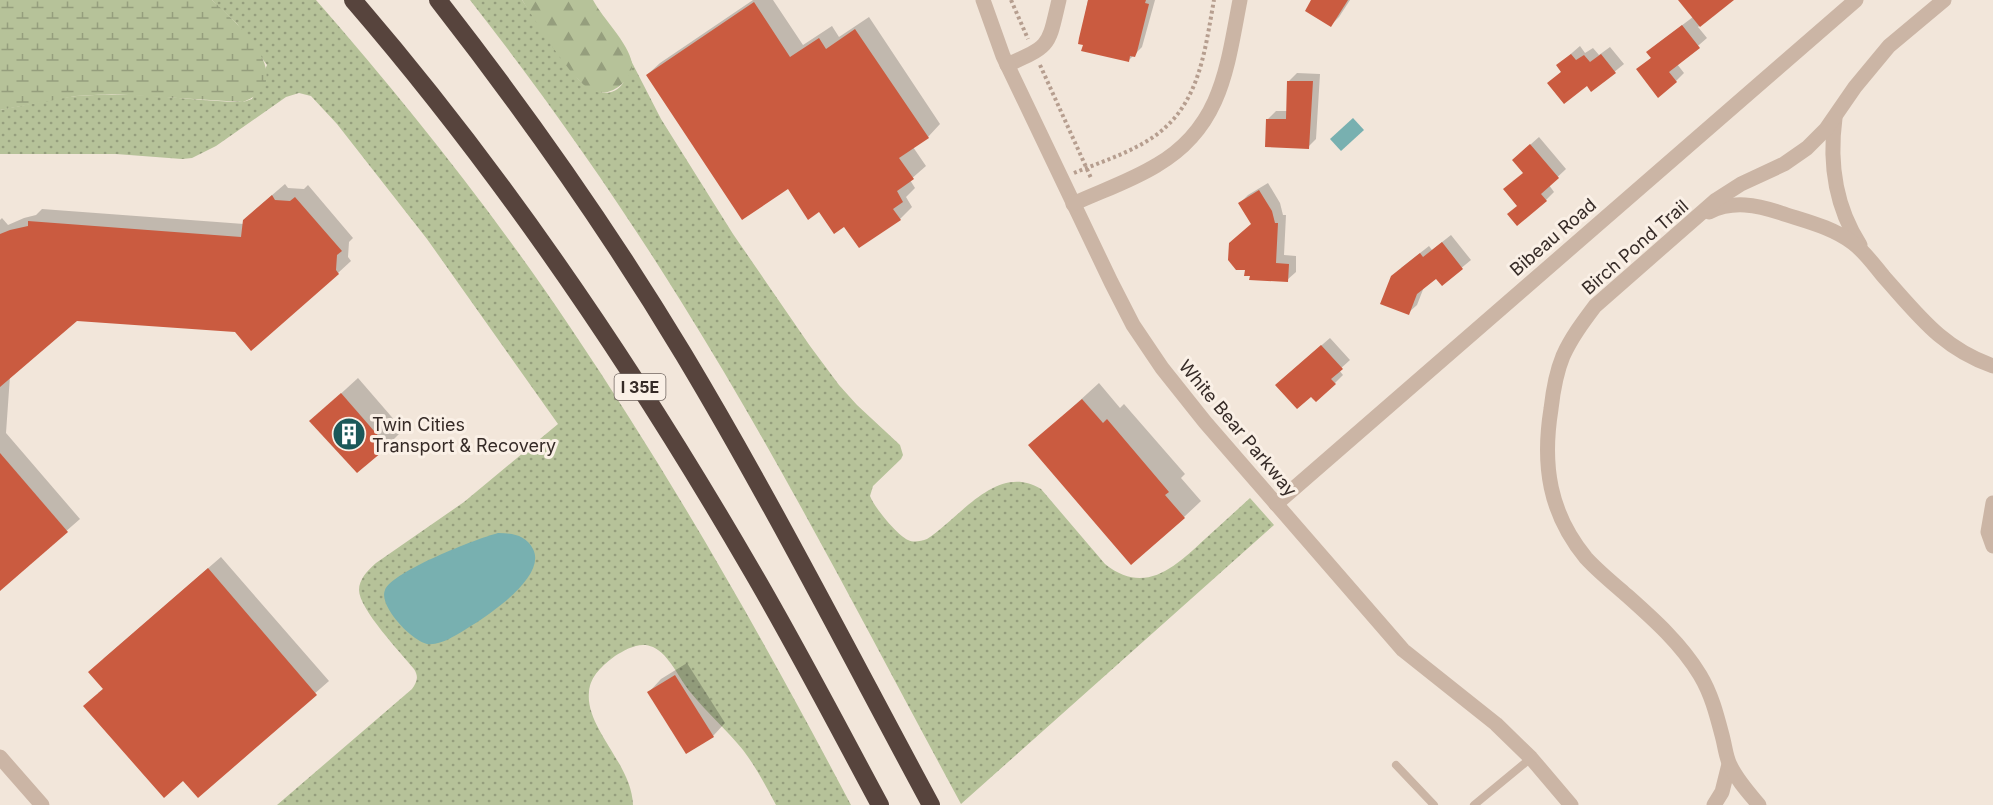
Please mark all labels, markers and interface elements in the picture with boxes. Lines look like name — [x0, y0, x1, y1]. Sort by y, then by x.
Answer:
street label: Bibeau Road — [1506, 194, 1600, 280]
street label: Birch Pond Trail — [1578, 195, 1692, 299]
street label: White Bear Parkway — [1175, 356, 1301, 500]
road number: I 35E — [614, 374, 666, 400]
place label: Twin Cities Transport & Recovery — [372, 414, 556, 456]
building icon: Twin Cities Transport & Recovery — [331, 416, 367, 452]

